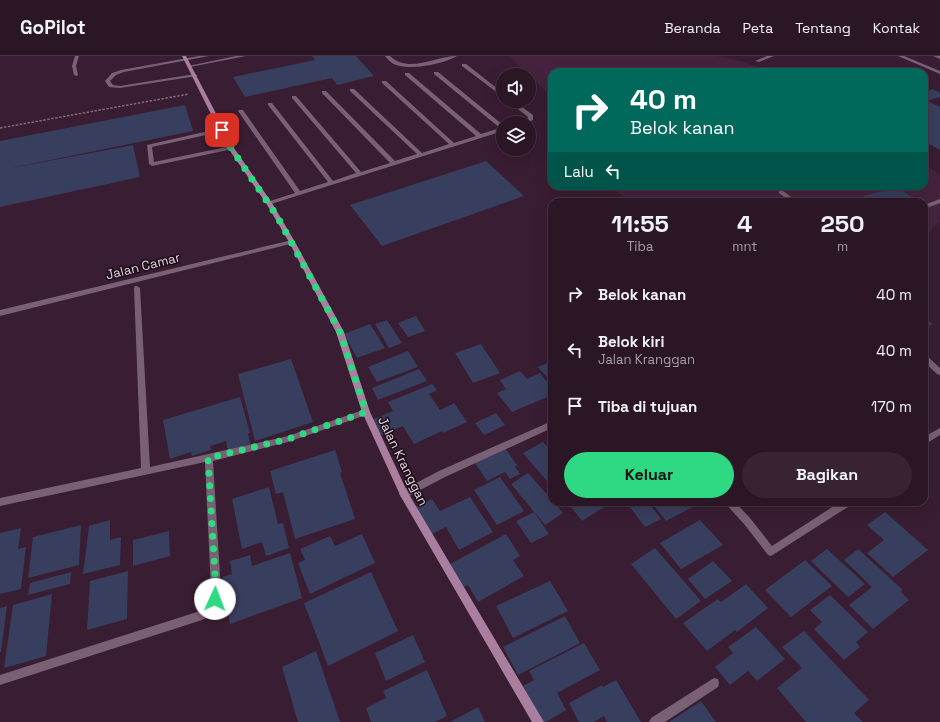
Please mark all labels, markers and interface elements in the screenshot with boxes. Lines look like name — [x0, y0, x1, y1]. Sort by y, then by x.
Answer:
text: GoPilot — [20, 15, 86, 40]
text: Beranda — [664, 19, 721, 37]
text: Peta — [743, 19, 773, 37]
text: Tentang — [795, 19, 851, 37]
text: Kontak — [873, 19, 920, 37]
map controls — [496, 68, 536, 156]
button: sound — [496, 68, 536, 108]
text: 40 m — [630, 81, 697, 117]
icon: right — [564, 84, 616, 136]
pin — [205, 113, 239, 147]
button: layers — [496, 116, 536, 156]
text: Belok kanan — [630, 116, 735, 139]
icon: arrive — [211, 119, 233, 141]
icon: left — [602, 160, 624, 182]
text: Lalu — [564, 162, 594, 181]
text: 11:55 — [611, 208, 669, 239]
text: 4 — [737, 208, 752, 239]
text: 250 — [820, 208, 865, 239]
text: Tiba — [627, 238, 653, 255]
text: mnt — [732, 238, 757, 255]
text: m — [837, 238, 848, 255]
street label: Jalan Camar — [104, 249, 182, 283]
icon: right — [564, 283, 586, 305]
text: Belok kanan — [598, 285, 686, 304]
text: 40 m — [876, 285, 912, 304]
text: Belok kiri — [598, 332, 664, 351]
icon: left — [564, 339, 586, 361]
text: 40 m — [876, 341, 912, 360]
text: Jalan Kranggan — [598, 351, 695, 368]
icon: arrive — [564, 395, 586, 417]
text: Tiba di tujuan — [598, 397, 697, 416]
text: 170 m — [871, 397, 912, 416]
street label: Jalan Kranggan — [374, 414, 432, 508]
button: Keluar — [564, 452, 734, 498]
button: Bagikan — [742, 452, 912, 498]
position arrow — [194, 578, 236, 620]

